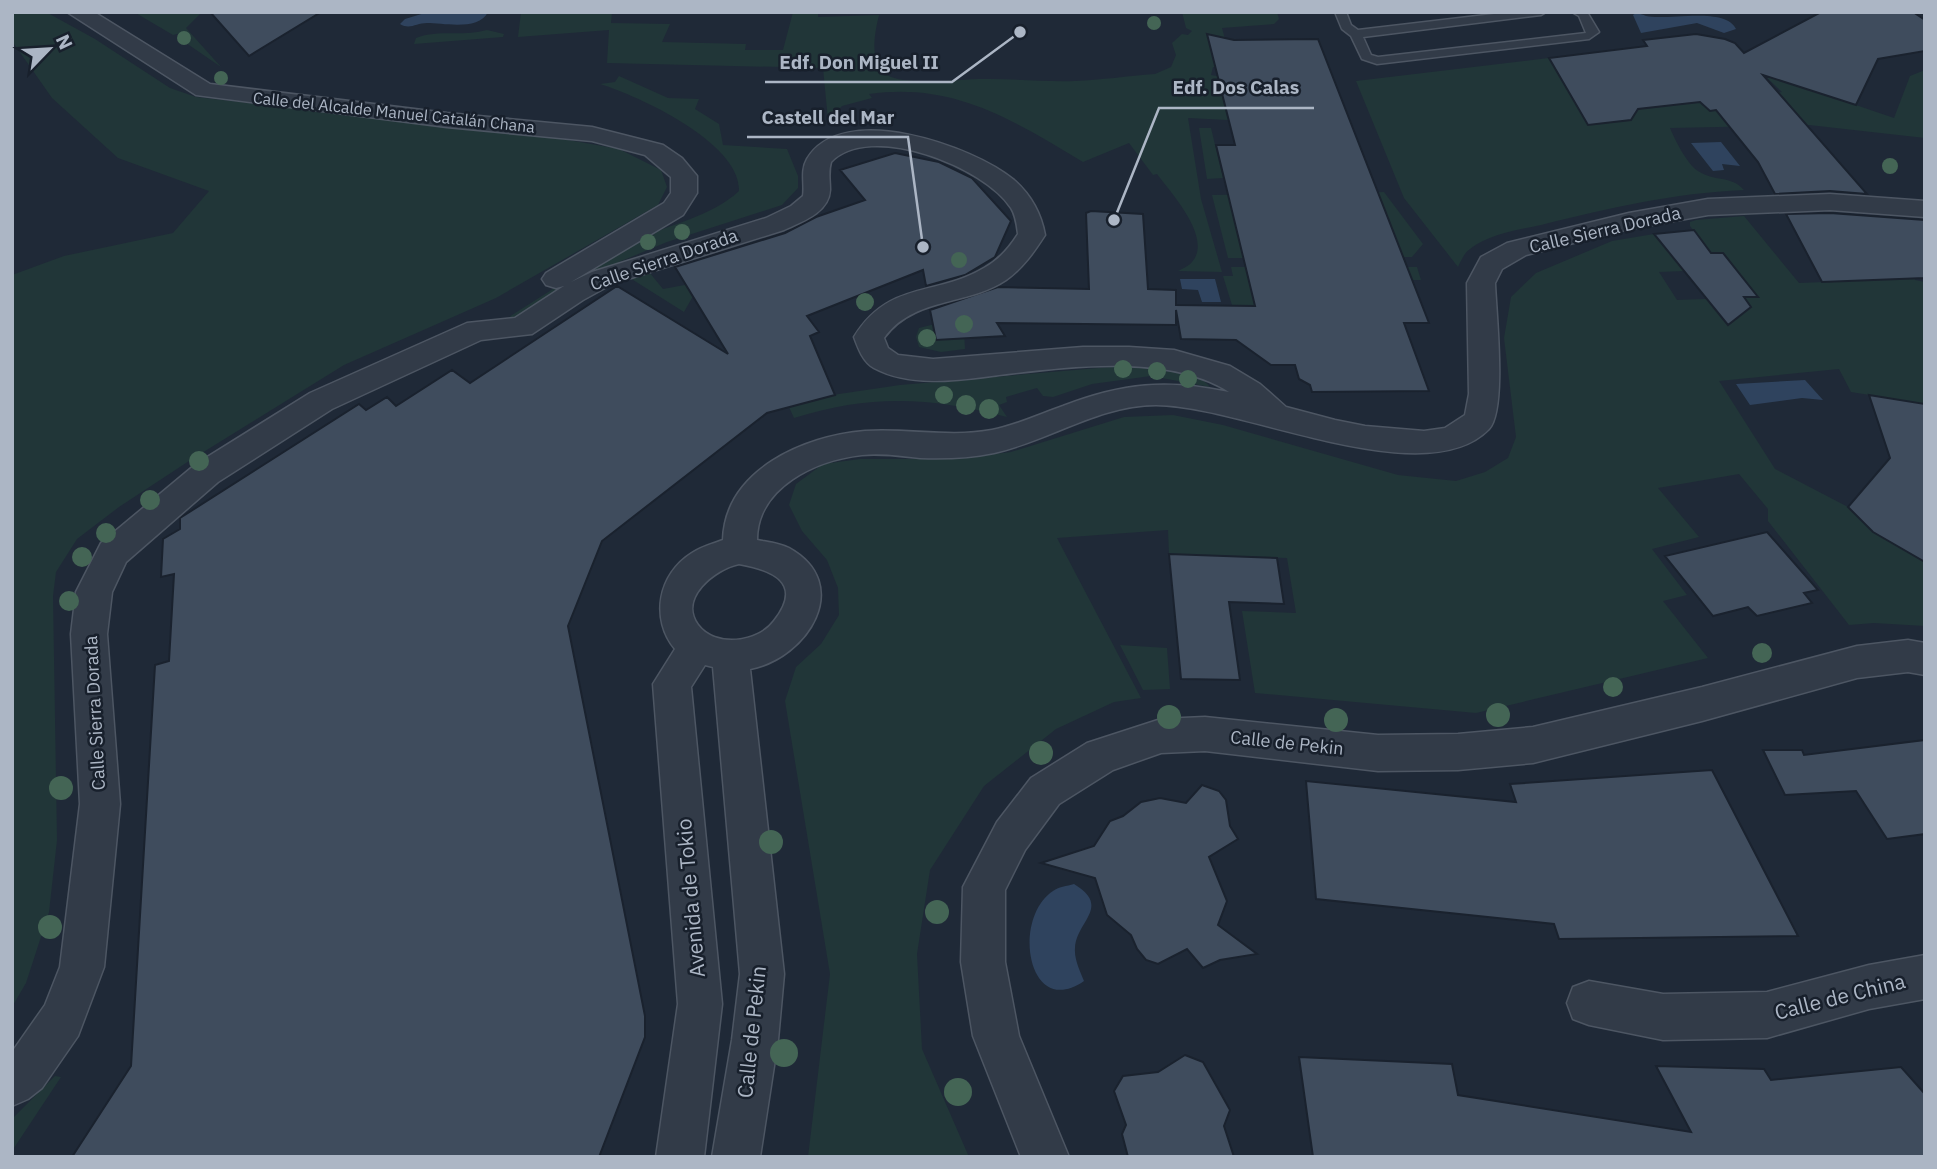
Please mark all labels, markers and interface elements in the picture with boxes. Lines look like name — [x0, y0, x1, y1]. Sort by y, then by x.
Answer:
north arrow — [14, 14, 84, 84]
text: N — [51, 31, 78, 53]
callout: Edf. Don Miguel II — [765, 42, 952, 82]
text: Edf. Don Miguel II — [779, 50, 939, 74]
callout: Edf. Dos Calas — [1159, 68, 1314, 108]
text: Edf. Dos Calas — [1173, 75, 1299, 99]
street label: Calle del Alcalde Manuel Catalán Chana — [252, 87, 536, 137]
callout: Castell del Mar — [747, 97, 908, 137]
text: Castell del Mar — [762, 105, 895, 129]
street label: Calle Sierra Dorada — [1527, 201, 1683, 258]
street label: Calle Sierra Dorada — [587, 223, 741, 296]
street label: Calle Sierra Dorada — [79, 635, 110, 791]
street label: Calle de Pekin — [1229, 725, 1345, 760]
street label: Avenida de Tokio — [669, 817, 711, 979]
street label: Calle de Pekin — [730, 964, 772, 1099]
street label: Calle de China — [1771, 966, 1908, 1026]

